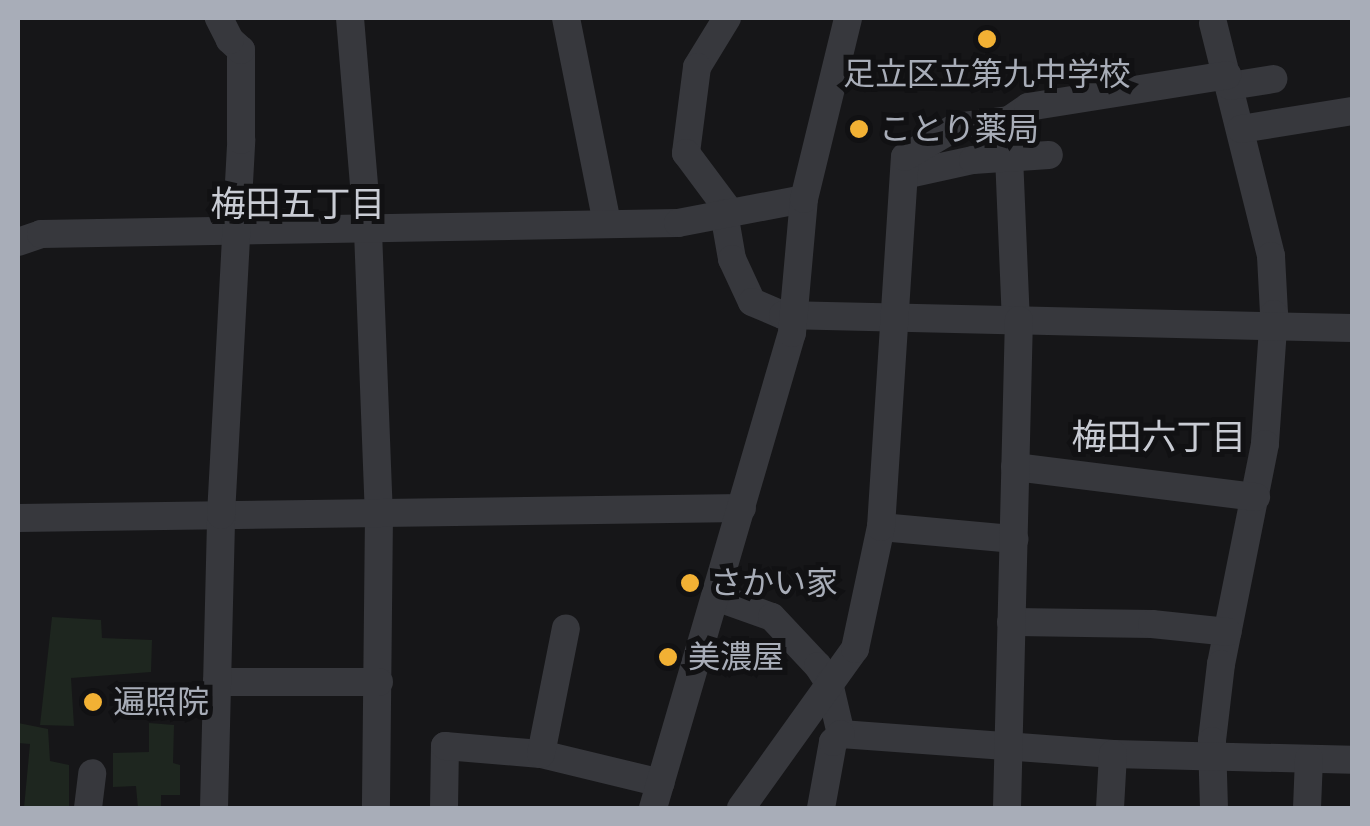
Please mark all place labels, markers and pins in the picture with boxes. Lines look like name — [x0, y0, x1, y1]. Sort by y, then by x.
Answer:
marker: 足立区立第九中学校 — [976, 28, 998, 50]
place label: 足立区立第九中学校 — [843, 55, 1131, 93]
place label: ことり薬局 — [879, 110, 1039, 148]
marker: ことり薬局 — [848, 118, 870, 140]
place label: さかい家 — [710, 564, 838, 602]
marker: さかい家 — [679, 572, 701, 594]
place label: 美濃屋 — [688, 638, 784, 676]
marker: 美濃屋 — [657, 646, 679, 668]
place label: 遍照院 — [113, 683, 209, 721]
marker: 遍照院 — [82, 691, 104, 713]

